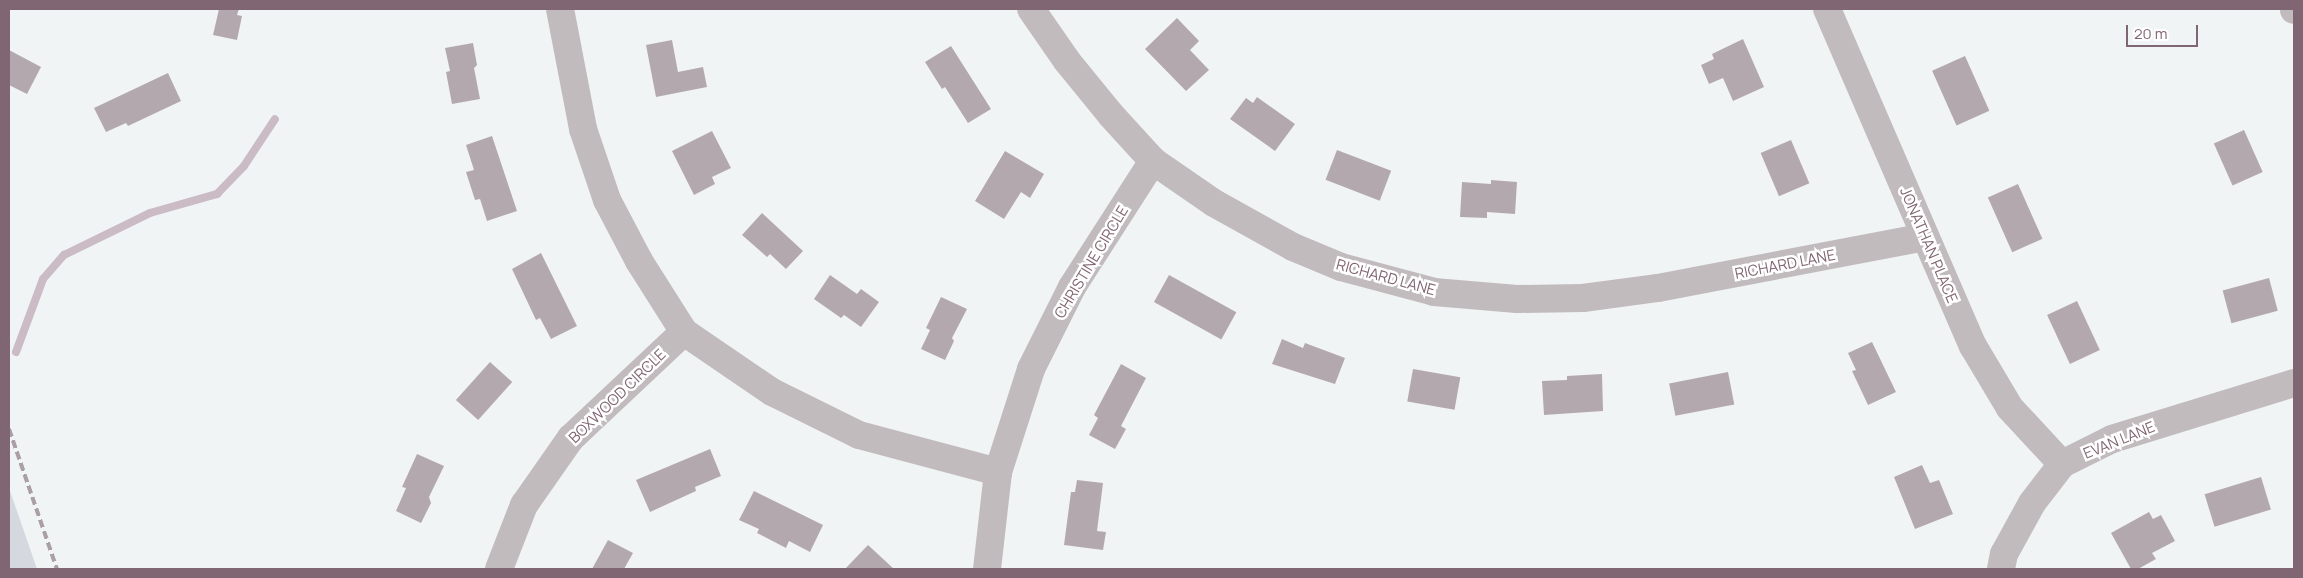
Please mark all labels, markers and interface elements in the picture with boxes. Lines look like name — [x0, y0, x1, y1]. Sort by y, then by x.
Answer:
scale bar — [2128, 15, 2200, 47]
text: 20 m — [2134, 23, 2167, 44]
street label: JONATHAN PLACE — [1897, 184, 1961, 306]
street label: CHRISTINE CIRCLE — [1050, 203, 1132, 321]
street label: RICHARD LANE — [1733, 245, 1837, 283]
street label: RICHARD LANE — [1334, 255, 1438, 299]
street label: BOXWOOD CIRCLE — [565, 345, 669, 447]
street label: EVAN LANE — [2081, 418, 2157, 462]

